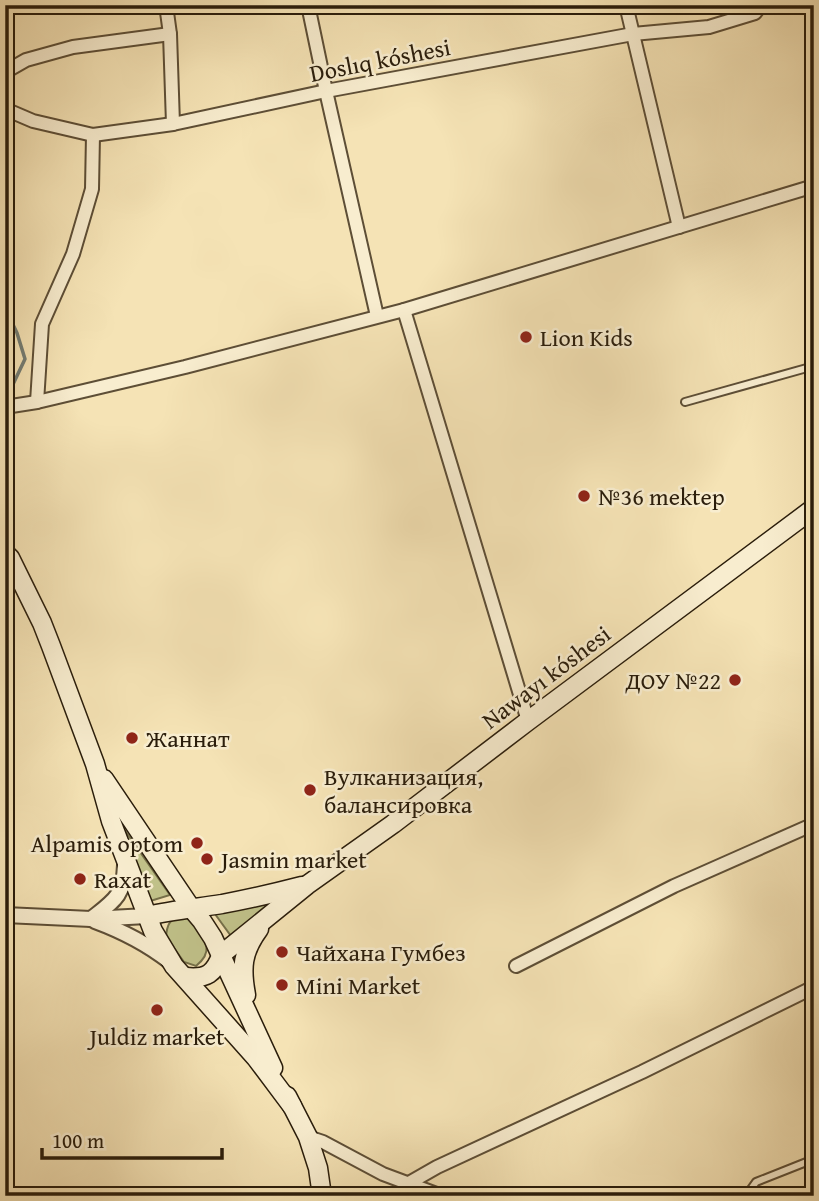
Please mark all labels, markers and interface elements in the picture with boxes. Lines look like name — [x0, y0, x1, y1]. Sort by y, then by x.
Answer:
street label: Doslıq kóshesi — [307, 29, 454, 91]
place label: Lion Kids — [540, 320, 633, 355]
marker: Lion Kids — [518, 329, 534, 345]
place label: №36 mektep — [598, 479, 725, 514]
marker: №36 mektep — [576, 488, 592, 504]
street label: Nawayı kóshesi — [474, 617, 618, 737]
place label: ДОУ №22 — [624, 663, 721, 698]
marker: ДОУ №22 — [727, 672, 743, 688]
place label: Жаннат — [145, 721, 230, 756]
marker: Жаннат — [124, 730, 140, 746]
place label: Вулканизация, балансировка — [324, 759, 483, 822]
marker: Вулканизация, балансировка — [302, 782, 318, 798]
place label: Alpamis optom — [31, 826, 183, 861]
marker: Alpamis optom — [189, 835, 205, 851]
place label: Jasmin market — [218, 842, 367, 877]
marker: Jasmin market — [199, 851, 215, 867]
place label: Raxat — [94, 862, 152, 897]
marker: Raxat — [72, 871, 88, 887]
place label: Чайхана Гумбез — [296, 935, 466, 970]
marker: Чайхана Гумбез — [274, 944, 290, 960]
place label: Mini Market — [296, 968, 421, 1003]
marker: Mini Market — [274, 977, 290, 993]
marker: Juldiz market — [149, 1002, 165, 1018]
place label: Juldiz market — [87, 1019, 225, 1054]
scale bar — [42, 1117, 222, 1161]
text: 100 m — [52, 1125, 104, 1156]

